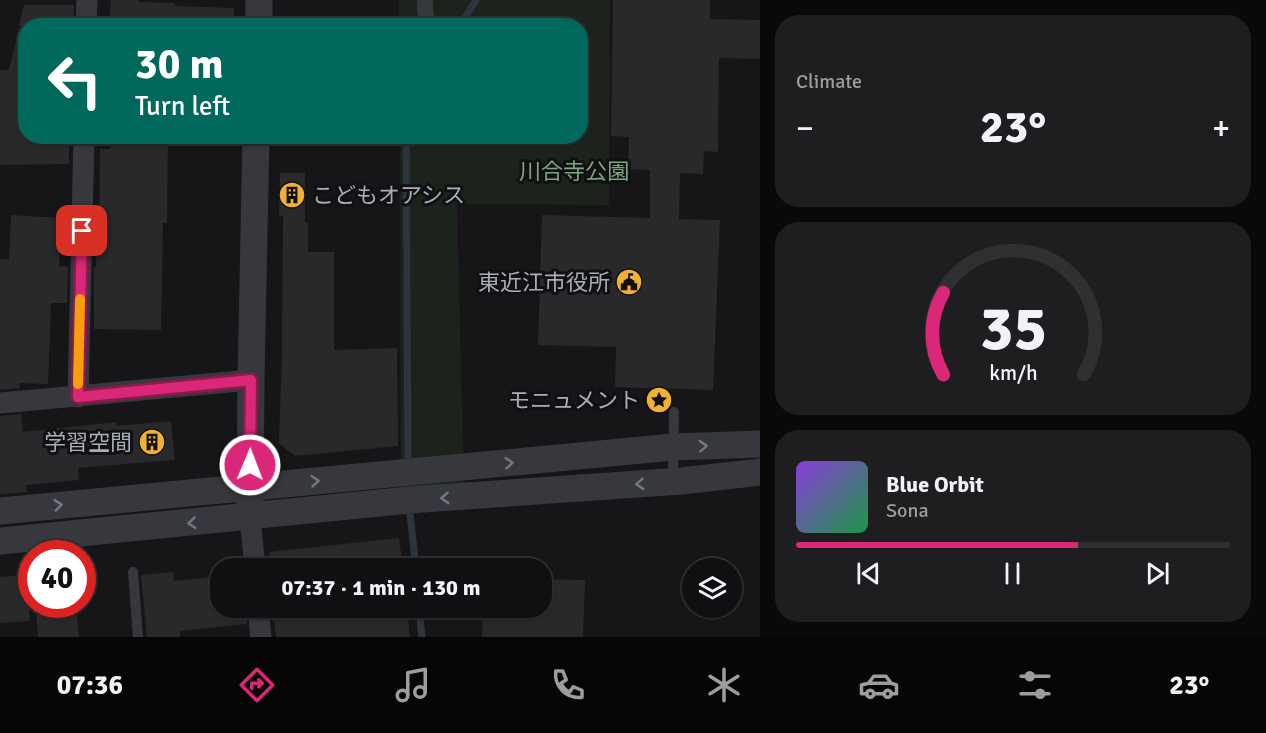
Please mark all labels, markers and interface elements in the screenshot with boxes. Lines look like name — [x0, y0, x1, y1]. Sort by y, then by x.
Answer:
text: 30 m — [135, 39, 224, 90]
icon: left — [36, 42, 114, 120]
text: Climate — [796, 69, 862, 94]
text: Turn left — [135, 90, 230, 123]
text: 23° — [980, 100, 1046, 155]
text: − — [796, 108, 814, 149]
text: + — [1212, 108, 1230, 149]
park label: 川合寺公園 — [519, 158, 629, 185]
building icon: こどもオアシス — [277, 180, 307, 210]
place label: こどもオアシス — [312, 182, 465, 209]
pin — [56, 205, 107, 256]
icon: arrive — [65, 214, 98, 247]
public building icon: 東近江市役所 — [614, 267, 644, 297]
place label: 東近江市役所 — [478, 269, 610, 296]
text: 35 — [979, 291, 1047, 368]
text: km/h — [989, 361, 1037, 387]
place icon: モニュメント — [644, 385, 674, 415]
place label: モニュメント — [508, 387, 640, 414]
building icon: 学習空間 — [137, 427, 167, 457]
place label: 学習空間 — [44, 429, 132, 456]
position arrow — [218, 433, 282, 497]
one-way arrow — [699, 440, 708, 453]
one-way arrow — [505, 457, 514, 470]
text: Blue Orbit — [886, 471, 984, 498]
one-way arrow — [311, 475, 320, 488]
one-way arrow — [635, 477, 644, 490]
one-way arrow — [441, 491, 450, 504]
text: Sona — [886, 498, 929, 523]
one-way arrow — [54, 499, 63, 512]
one-way arrow — [187, 516, 196, 529]
speed limit sign: 40 — [18, 540, 96, 618]
icon: previous — [852, 557, 885, 590]
icon: pause — [996, 557, 1029, 590]
icon: next — [1141, 557, 1174, 590]
map controls — [682, 558, 742, 618]
button: layers — [682, 558, 742, 618]
text: 07:37 · 1 min · 130 m — [281, 574, 481, 601]
icon: directions — [236, 664, 278, 706]
icon: music — [392, 664, 434, 706]
icon: phone — [547, 664, 589, 706]
icon: climate — [703, 664, 745, 706]
icon: car — [858, 664, 900, 706]
icon: filters — [1014, 664, 1056, 706]
text: 07:36 — [57, 669, 123, 702]
text: 23° — [1169, 669, 1209, 702]

